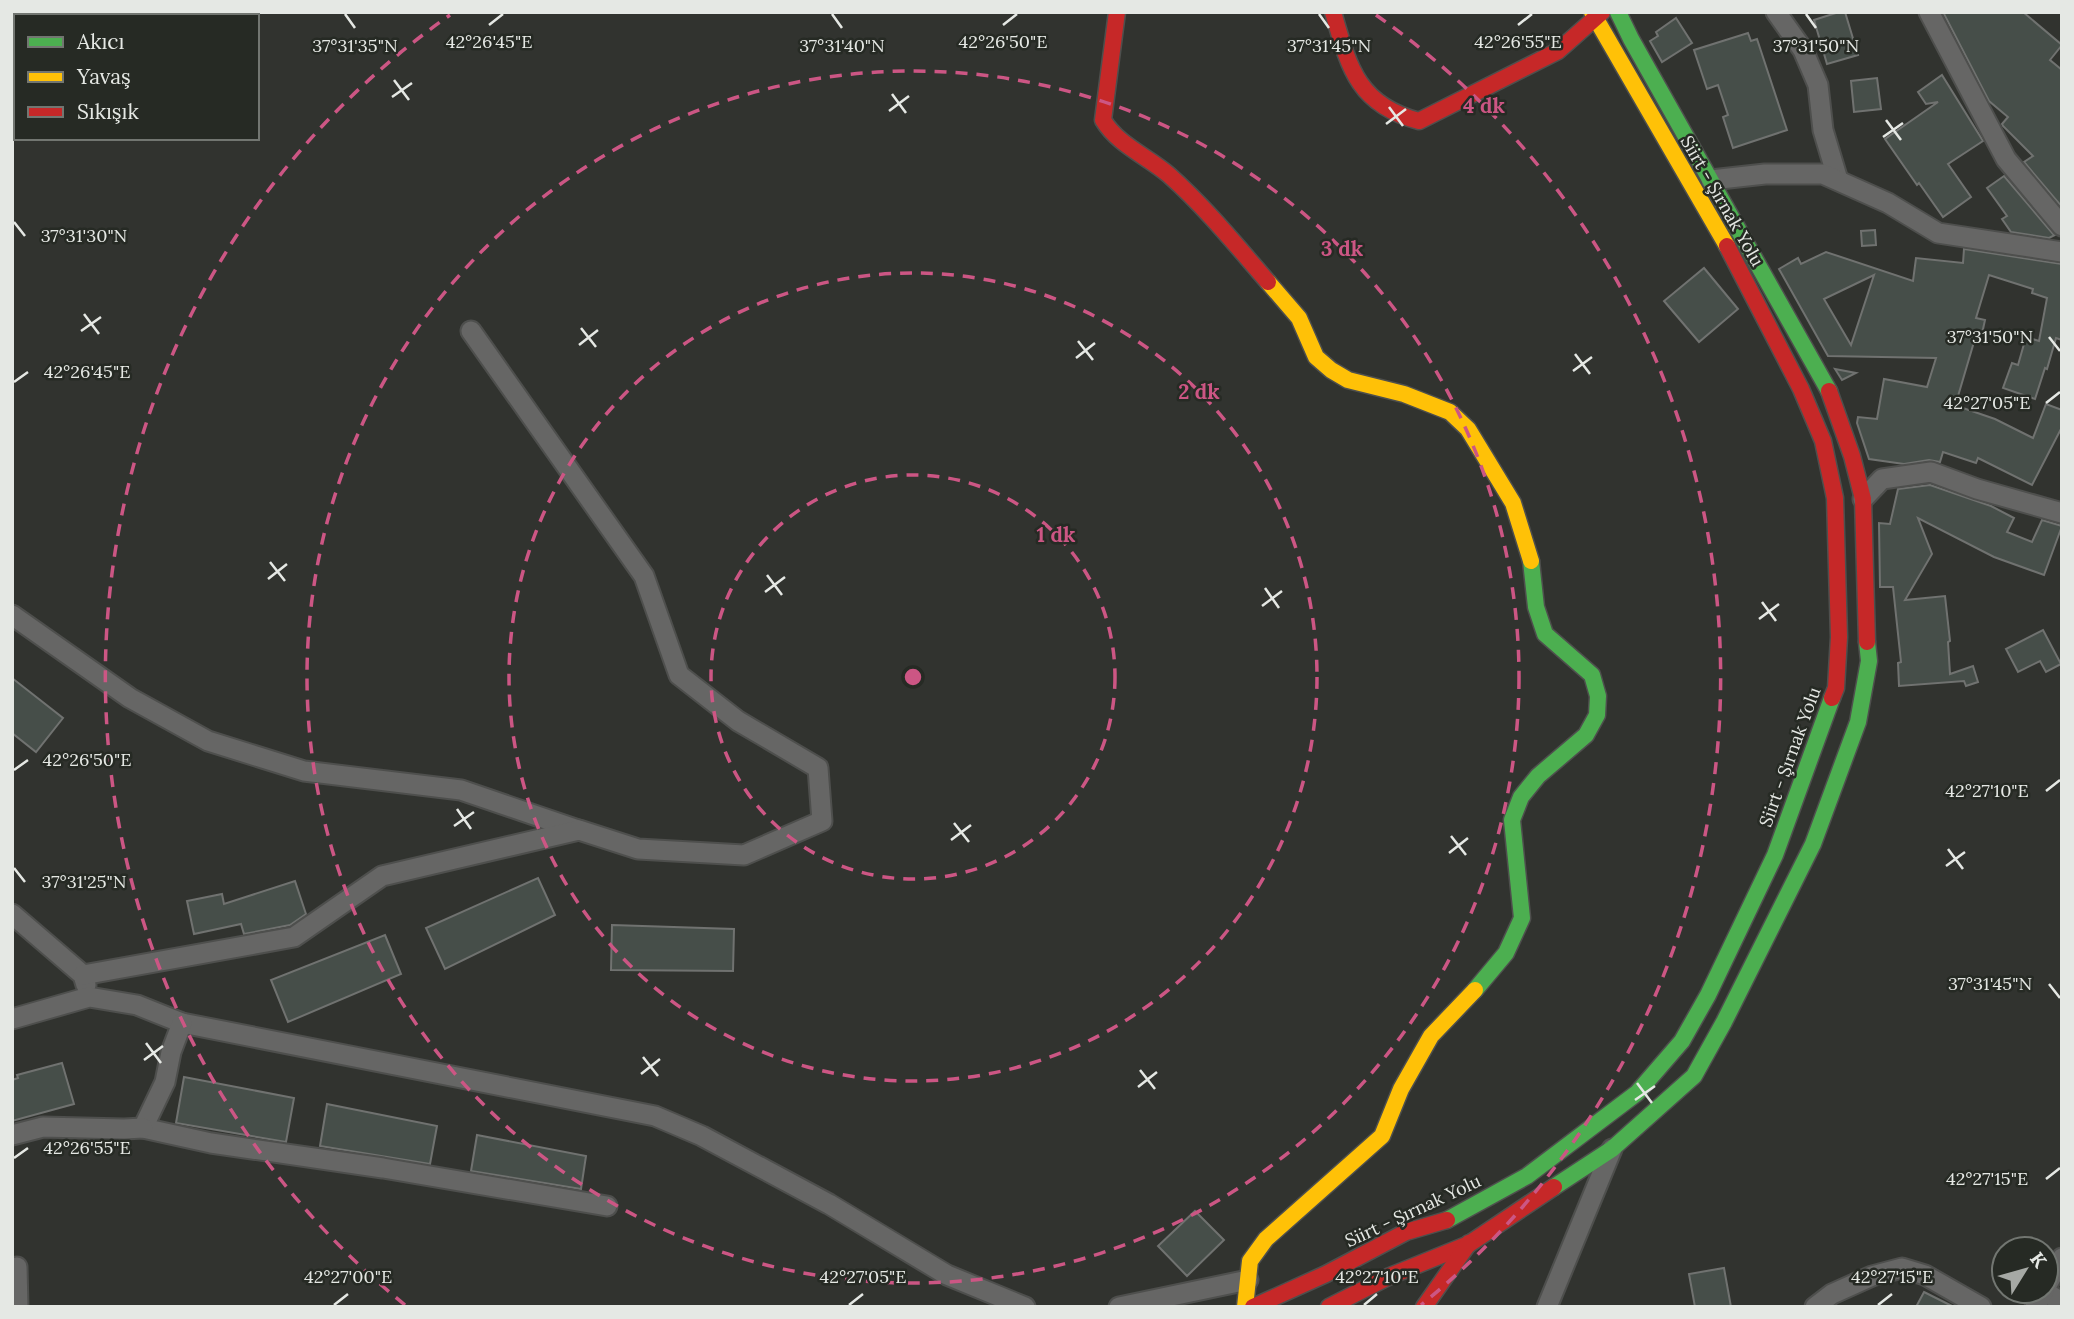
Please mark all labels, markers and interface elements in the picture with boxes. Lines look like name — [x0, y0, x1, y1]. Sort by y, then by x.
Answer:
legend — [14, 14, 259, 140]
text: Akıcı — [76, 28, 124, 55]
text: 42°26'45"E — [446, 30, 532, 53]
text: 42°26'50"E — [959, 30, 1047, 53]
text: 42°26'55"E — [1474, 30, 1562, 53]
text: 37°31'35"N — [312, 34, 398, 57]
text: 37°31'40"N — [799, 34, 885, 57]
text: 37°31'45"N — [1287, 34, 1371, 57]
text: 37°31'50"N — [1773, 34, 1859, 57]
text: Yavaş — [76, 63, 131, 90]
text: 4 dk — [1463, 92, 1506, 119]
text: Sıkışık — [77, 98, 139, 125]
street label: Siirt - Şırnak Yolu — [1676, 131, 1769, 270]
text: 37°31'30"N — [41, 224, 127, 247]
text: 3 dk — [1321, 235, 1364, 262]
text: 37°31'50"N — [1947, 325, 2033, 348]
text: 42°26'45"E — [44, 360, 130, 383]
text: 2 dk — [1178, 378, 1220, 405]
text: 42°27'05"E — [1944, 391, 2030, 414]
text: 1 dk — [1036, 521, 1076, 548]
centre of rings — [901, 665, 925, 689]
street label: Siirt - Şırnak Yolu — [1754, 683, 1826, 830]
text: 42°26'50"E — [43, 748, 131, 771]
text: 42°27'10"E — [1945, 779, 2029, 802]
text: 37°31'25"N — [42, 870, 126, 893]
text: 37°31'45"N — [1948, 972, 2032, 995]
text: 42°26'55"E — [43, 1136, 131, 1159]
text: 42°27'15"E — [1946, 1167, 2028, 1190]
street label: Siirt - Şırnak Yolu — [1341, 1169, 1485, 1252]
north arrow — [1990, 1235, 2060, 1305]
text: K — [2025, 1247, 2053, 1273]
text: 42°27'00"E — [304, 1265, 392, 1288]
text: 42°27'05"E — [820, 1265, 906, 1288]
text: 42°27'10"E — [1335, 1265, 1419, 1288]
text: 42°27'15"E — [1851, 1265, 1933, 1288]

